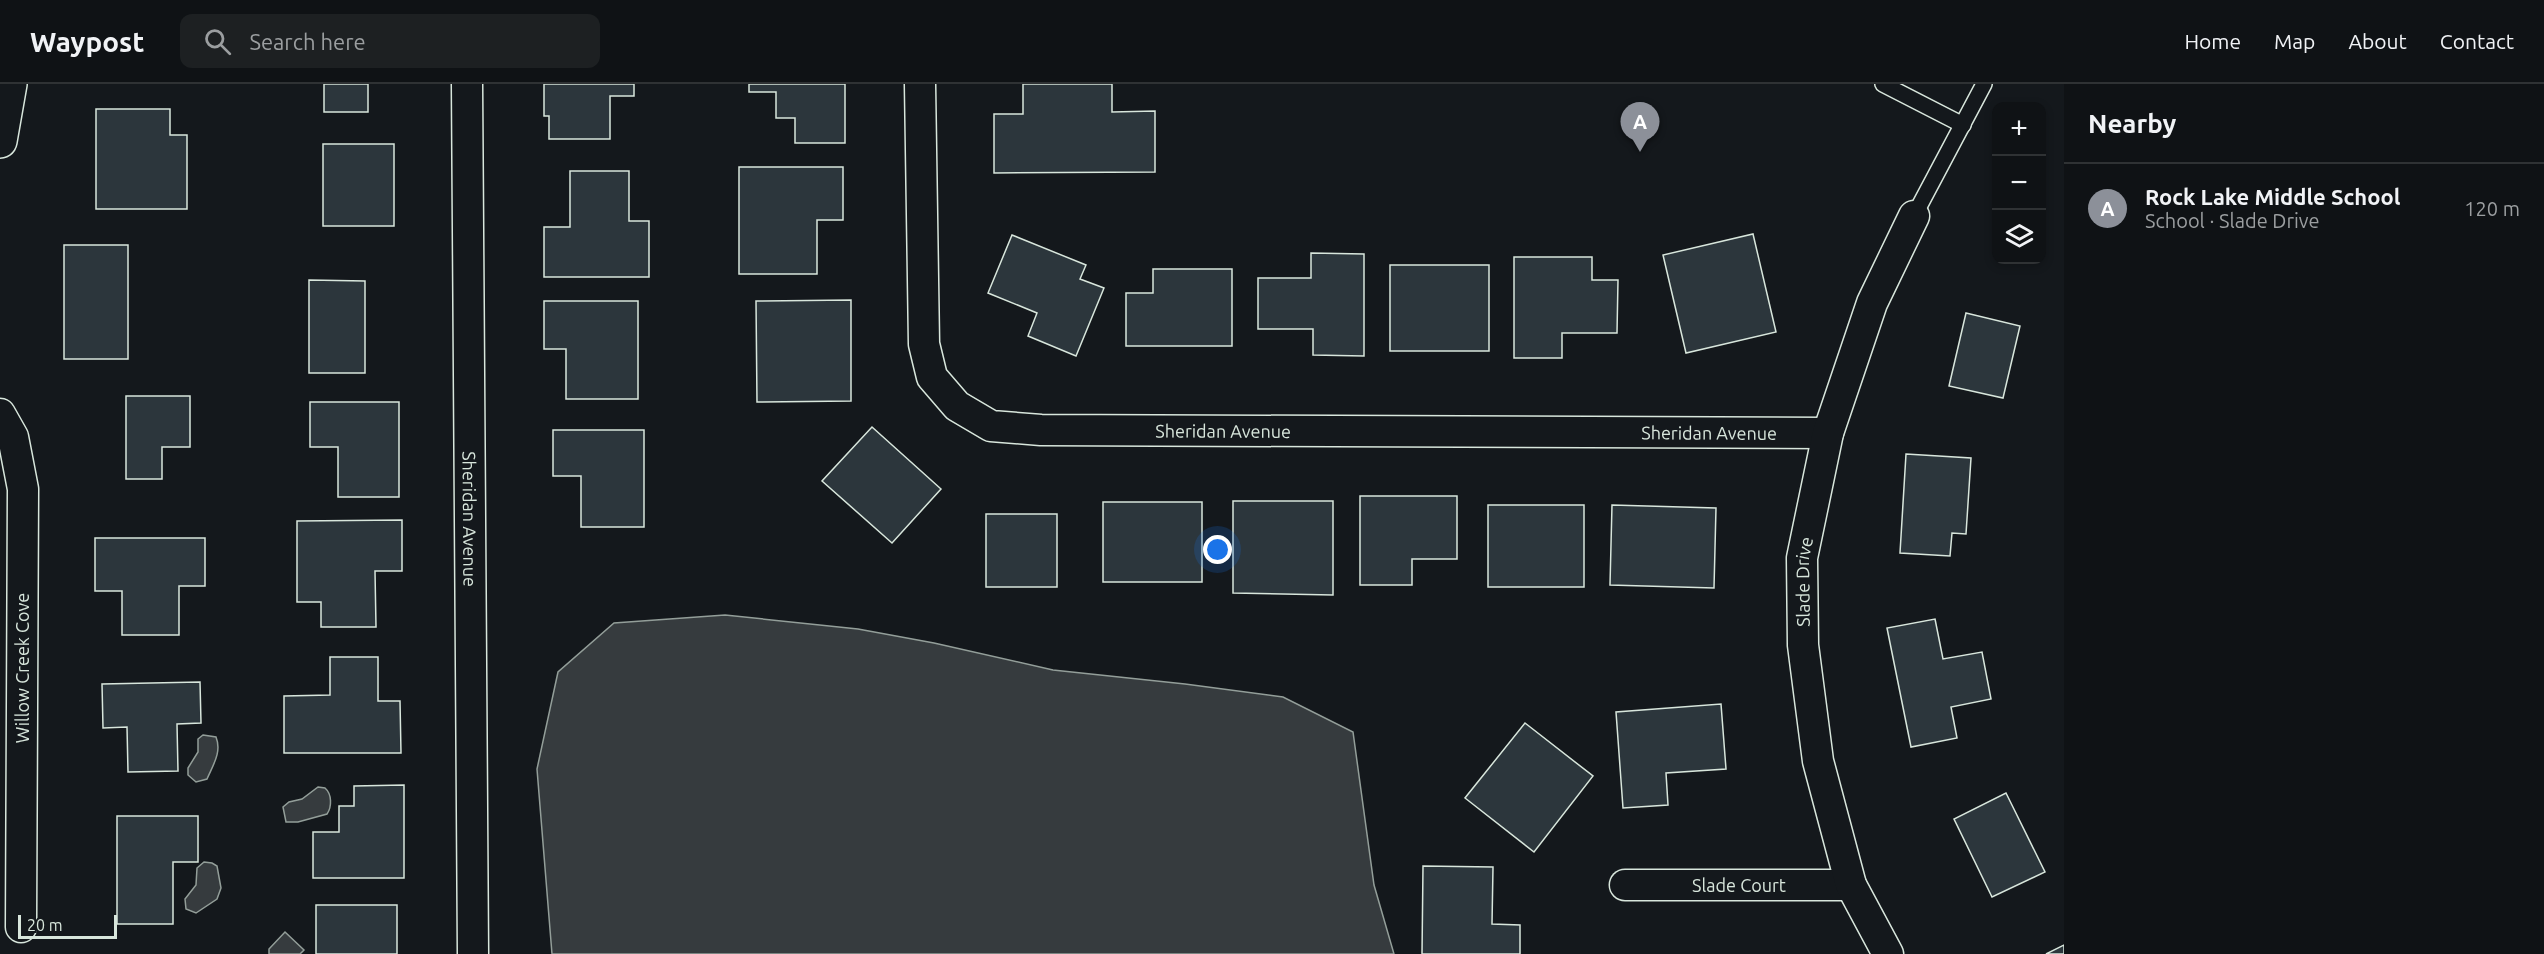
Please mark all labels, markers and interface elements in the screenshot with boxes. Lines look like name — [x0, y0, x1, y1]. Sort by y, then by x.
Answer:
search box — [180, 14, 600, 68]
icon: search — [201, 25, 234, 58]
text: Waypost — [30, 26, 144, 57]
text: Search here — [249, 29, 366, 54]
text: Home — [2184, 29, 2241, 53]
text: Map — [2274, 29, 2315, 53]
text: About — [2348, 29, 2407, 53]
text: Contact — [2440, 29, 2514, 53]
map controls — [1992, 102, 2046, 264]
button: + — [1992, 102, 2046, 156]
pin: A — [1620, 103, 1660, 152]
text: Nearby — [2088, 109, 2176, 138]
button: − — [1992, 156, 2046, 210]
text: Rock Lake Middle School — [2145, 184, 2400, 209]
text: A — [2100, 197, 2115, 220]
text: 120 m — [2464, 197, 2520, 220]
text: School · Slade Drive — [2145, 209, 2320, 232]
button: layers — [1992, 210, 2046, 264]
street label: Sheridan Avenue — [1155, 420, 1291, 441]
street label: Sheridan Avenue — [1641, 422, 1777, 443]
street label: Sheridan Avenue — [460, 451, 480, 587]
your location — [1203, 535, 1232, 564]
street label: Slade Drive — [1792, 535, 1816, 627]
street label: Willow Creek Cove — [12, 593, 32, 743]
street label: Slade Court — [1692, 875, 1786, 895]
scale bar — [18, 912, 117, 940]
text: 20 m — [27, 916, 63, 934]

